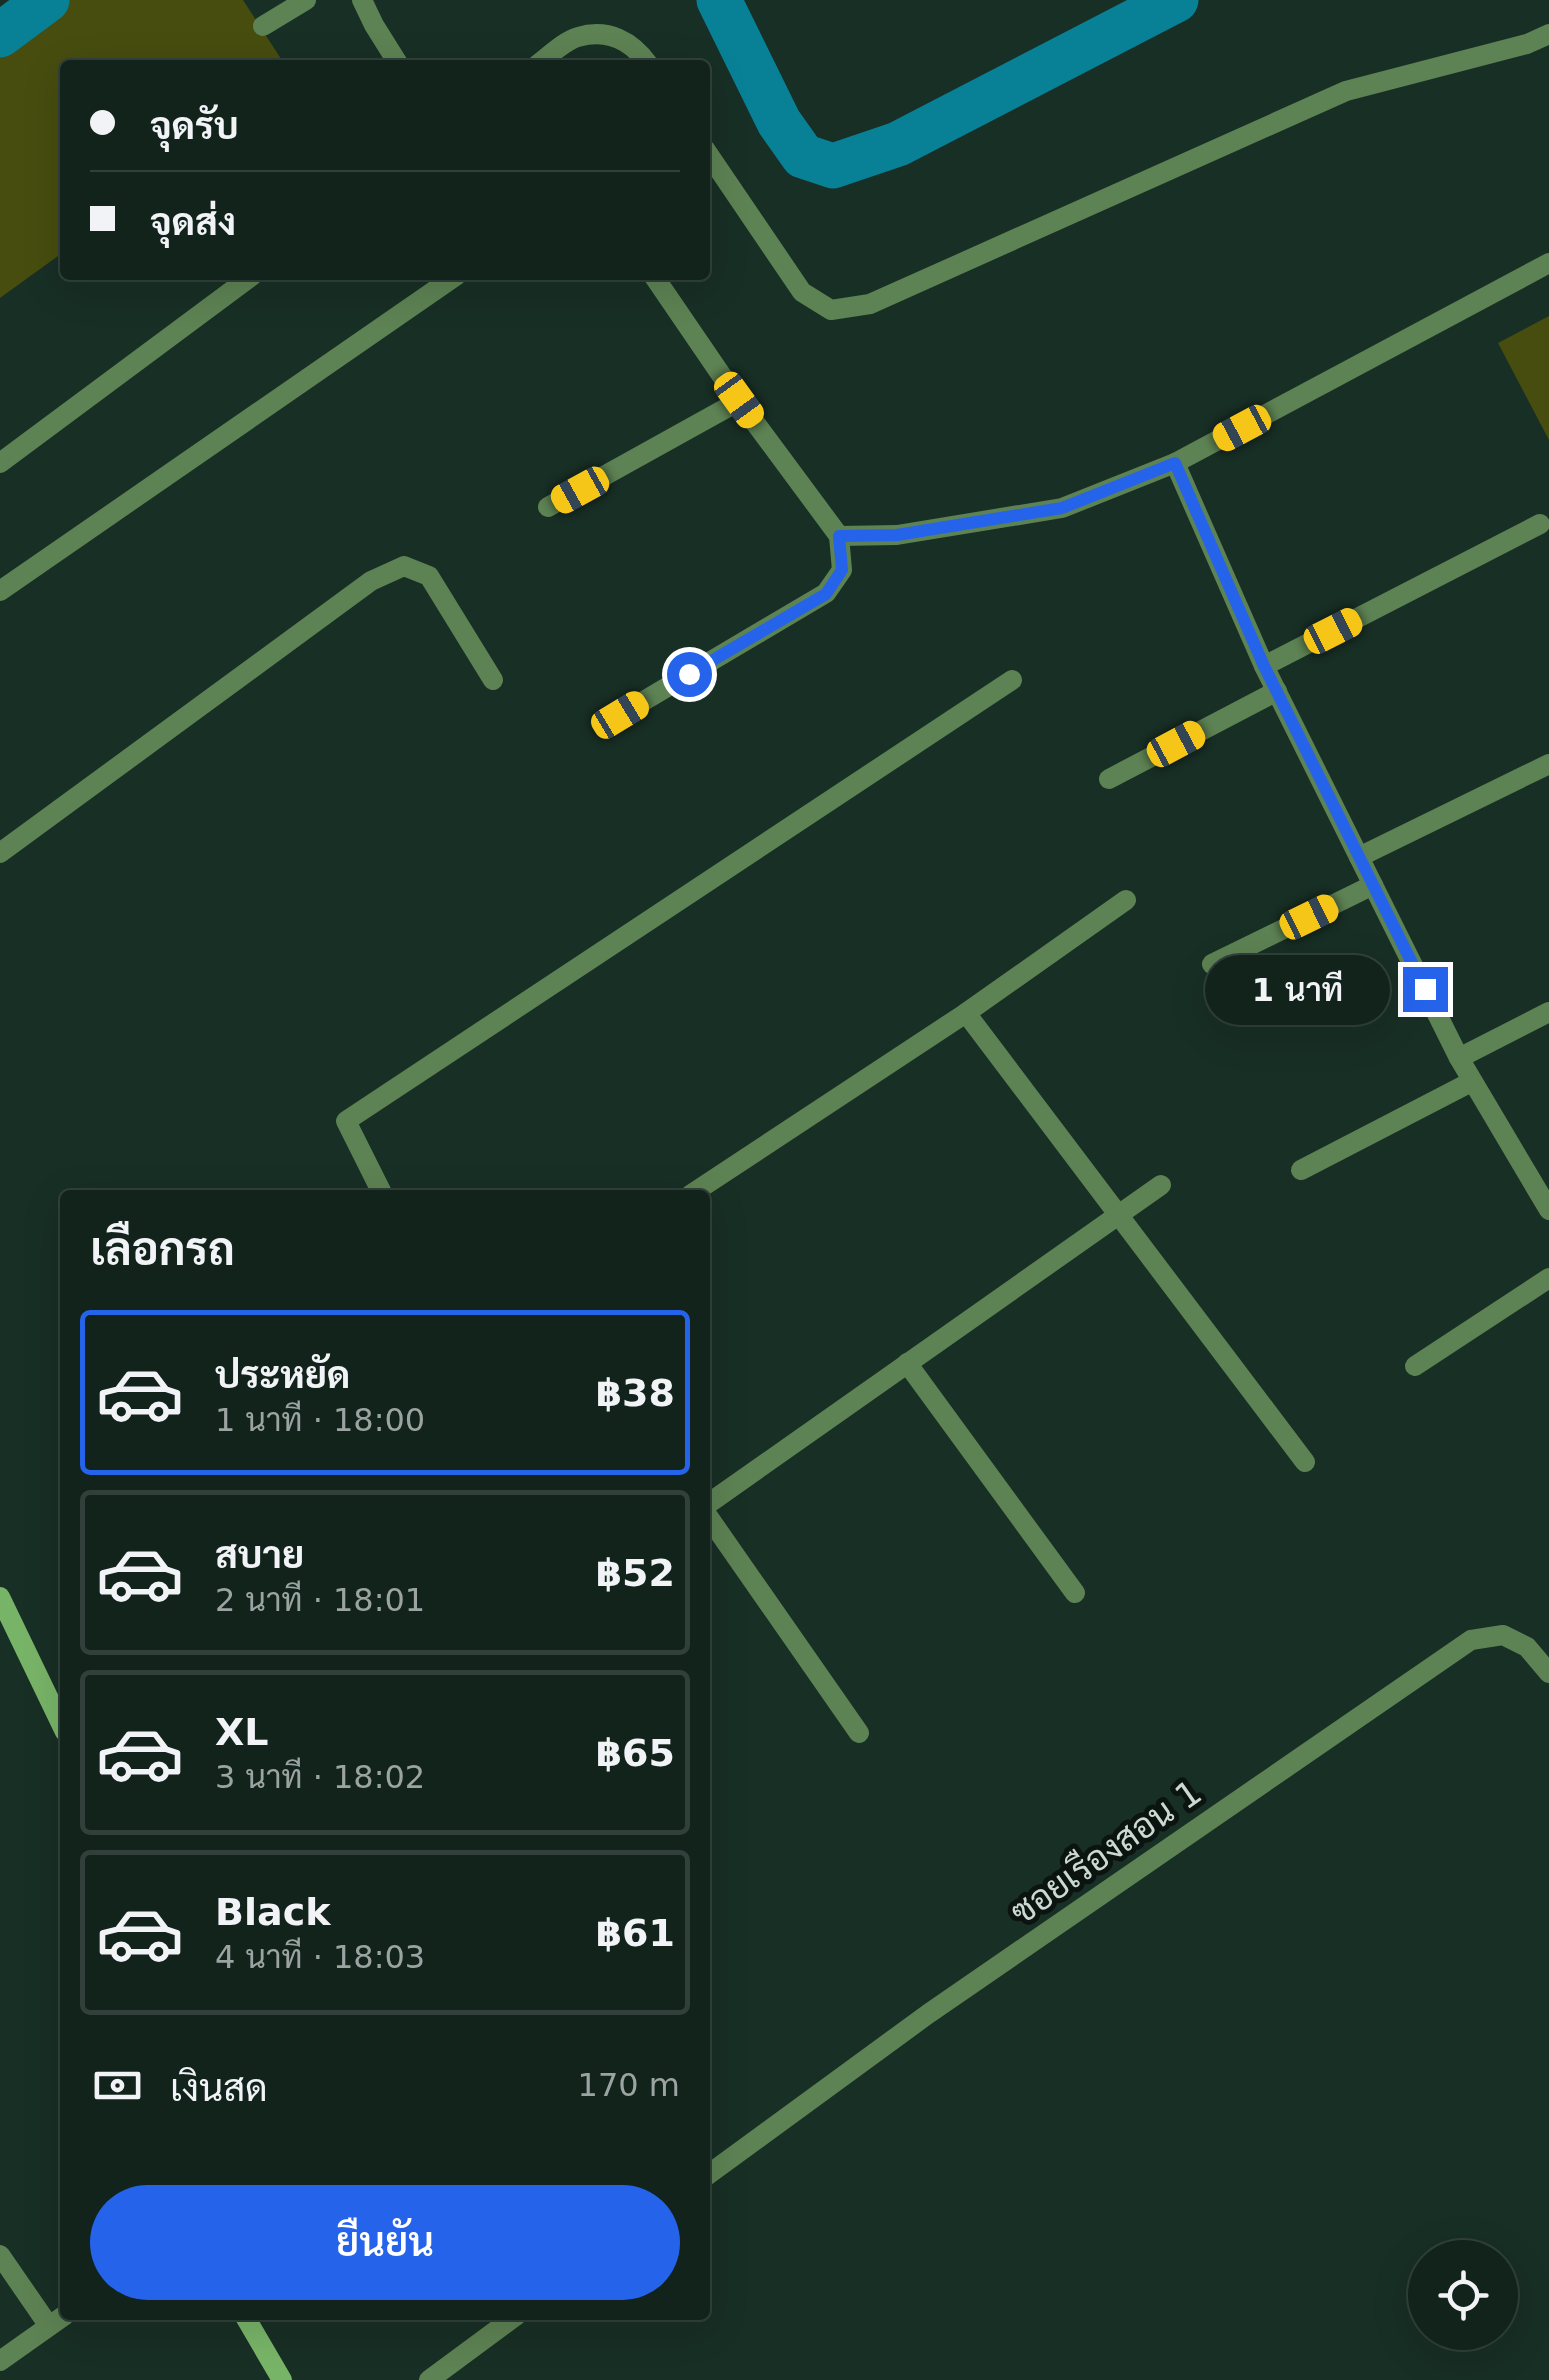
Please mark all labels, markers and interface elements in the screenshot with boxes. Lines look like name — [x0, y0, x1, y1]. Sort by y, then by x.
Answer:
text: จุดรับ — [150, 104, 239, 148]
text: จุดส่ง — [150, 200, 236, 244]
car — [709, 367, 769, 433]
car — [1208, 401, 1276, 455]
car — [546, 462, 614, 518]
car — [1299, 604, 1367, 658]
route start — [667, 652, 712, 697]
car — [587, 687, 653, 743]
car — [1142, 717, 1210, 771]
car — [1275, 890, 1343, 944]
callout: 1 นาที — [1205, 954, 1390, 1024]
route end — [1403, 967, 1448, 1012]
text: 1 นาที — [1252, 971, 1343, 1009]
text: เลือกรถ — [90, 1223, 235, 1276]
icon: car — [95, 1348, 185, 1438]
text: ประหยัด — [215, 1353, 350, 1397]
text: ฿38 — [596, 1371, 675, 1415]
text: 1 นาที · 18:00 — [215, 1401, 425, 1439]
icon: car — [95, 1528, 185, 1618]
text: สบาย — [215, 1533, 304, 1577]
text: ฿52 — [596, 1551, 675, 1595]
text: 2 นาที · 18:01 — [215, 1581, 425, 1619]
icon: car — [95, 1708, 185, 1798]
text: XL — [215, 1710, 269, 1754]
text: ฿65 — [596, 1731, 675, 1775]
text: 3 นาที · 18:02 — [215, 1758, 425, 1796]
street label: ซอยเรืองสอน 1 — [1002, 1769, 1209, 1932]
icon: car — [95, 1888, 185, 1978]
text: Black — [215, 1890, 330, 1934]
text: ฿61 — [596, 1911, 675, 1955]
text: 4 นาที · 18:03 — [215, 1938, 425, 1976]
icon: cash — [90, 2058, 145, 2113]
text: เงินสด — [170, 2066, 268, 2110]
text: 170 m — [578, 2066, 680, 2104]
button: ยืนยัน — [90, 2185, 680, 2300]
map controls — [1408, 2240, 1518, 2350]
button: locate — [1408, 2240, 1518, 2350]

